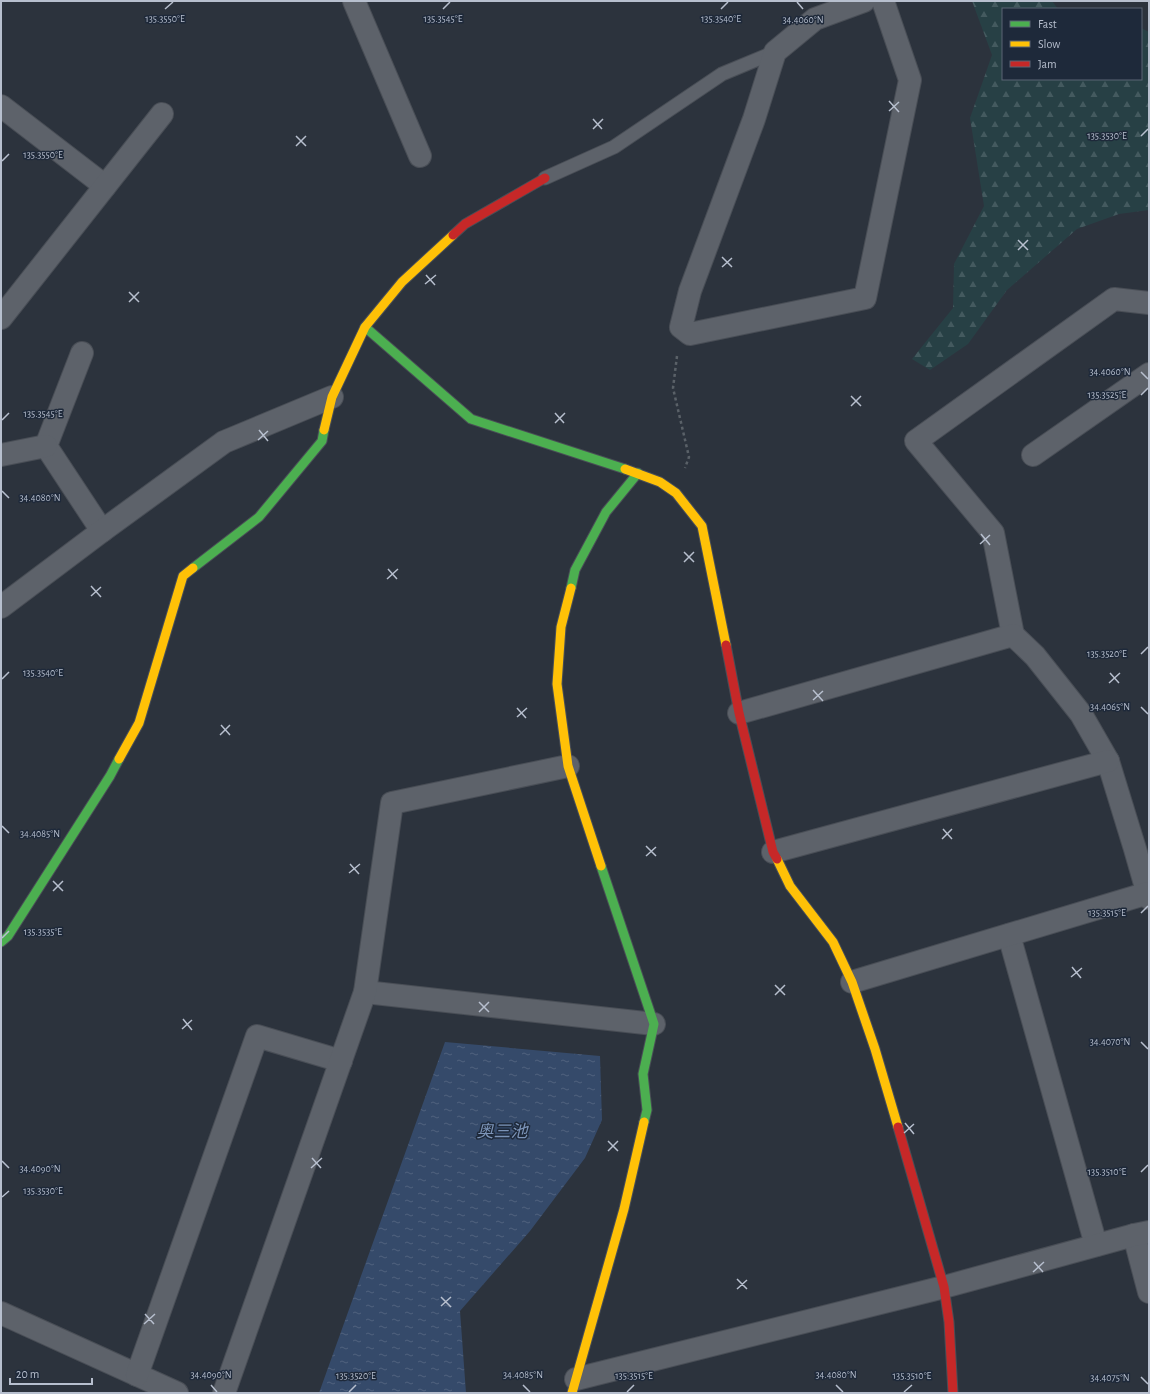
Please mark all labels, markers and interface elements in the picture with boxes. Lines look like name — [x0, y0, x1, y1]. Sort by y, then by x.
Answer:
legend — [1002, 8, 1142, 80]
text: 135.3550°E — [145, 14, 185, 24]
text: 135.3545°E — [423, 14, 463, 24]
text: 135.3540°E — [701, 14, 741, 24]
text: 34.4060°N — [782, 15, 824, 25]
text: Fast — [1038, 18, 1057, 30]
text: Slow — [1038, 38, 1060, 50]
text: Jam — [1038, 58, 1057, 70]
text: 135.3530°E — [1087, 131, 1127, 141]
text: 135.3550°E — [23, 150, 63, 160]
text: 34.4060°N — [1089, 367, 1131, 377]
text: 135.3525°E — [1088, 390, 1127, 400]
text: 135.3545°E — [23, 409, 63, 419]
text: 34.4080°N — [19, 493, 61, 503]
text: 135.3520°E — [1087, 649, 1127, 659]
text: 135.3540°E — [23, 668, 63, 678]
text: 34.4065°N — [1090, 702, 1130, 712]
text: 34.4085°N — [20, 829, 60, 839]
text: 135.3515°E — [1088, 908, 1126, 918]
text: 135.3535°E — [24, 927, 62, 937]
text: 34.4070°N — [1090, 1037, 1130, 1047]
water label: 奥三池 — [477, 1122, 529, 1140]
text: 34.4090°N — [19, 1164, 61, 1174]
text: 135.3510°E — [1088, 1167, 1127, 1177]
text: 135.3530°E — [23, 1186, 63, 1196]
scale bar — [10, 1360, 92, 1386]
text: 20 m — [16, 1368, 39, 1380]
text: 34.4090°N — [190, 1370, 232, 1380]
text: 34.4085°N — [503, 1370, 543, 1380]
text: 34.4080°N — [815, 1370, 857, 1380]
text: 135.3520°E — [336, 1371, 376, 1381]
text: 135.3515°E — [615, 1371, 653, 1381]
text: 135.3510°E — [893, 1371, 932, 1381]
text: 34.4075°N — [1090, 1373, 1130, 1383]

